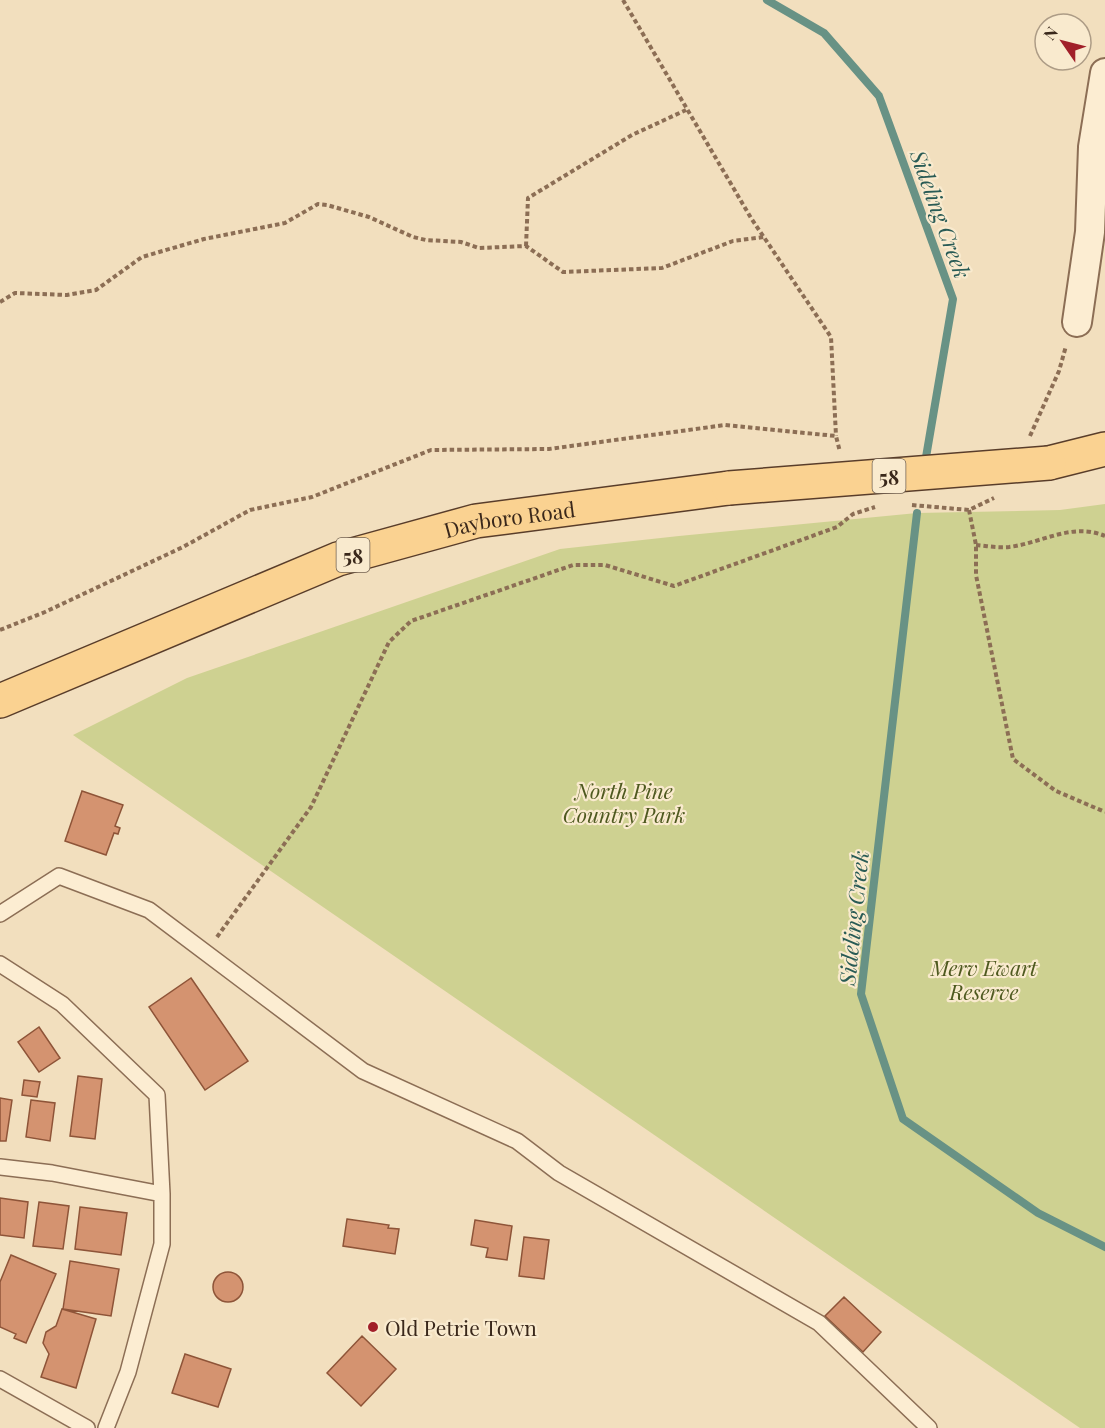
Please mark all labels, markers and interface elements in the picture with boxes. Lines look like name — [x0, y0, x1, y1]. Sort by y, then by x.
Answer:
north arrow — [1033, 12, 1093, 72]
text: N — [1038, 22, 1062, 44]
water label: Sideling Creek — [903, 144, 978, 283]
road number: 58 — [872, 459, 906, 493]
street label: Dayboro Road — [440, 494, 577, 543]
road number: 58 — [336, 538, 370, 572]
park label: North Pine Country Park — [563, 776, 686, 828]
water label: Sideling Creek — [831, 849, 875, 988]
park label: Merv Ewart Reserve — [930, 953, 1038, 1005]
place label: Old Petrie Town — [385, 1313, 537, 1341]
marker: Old Petrie Town — [366, 1320, 380, 1334]

